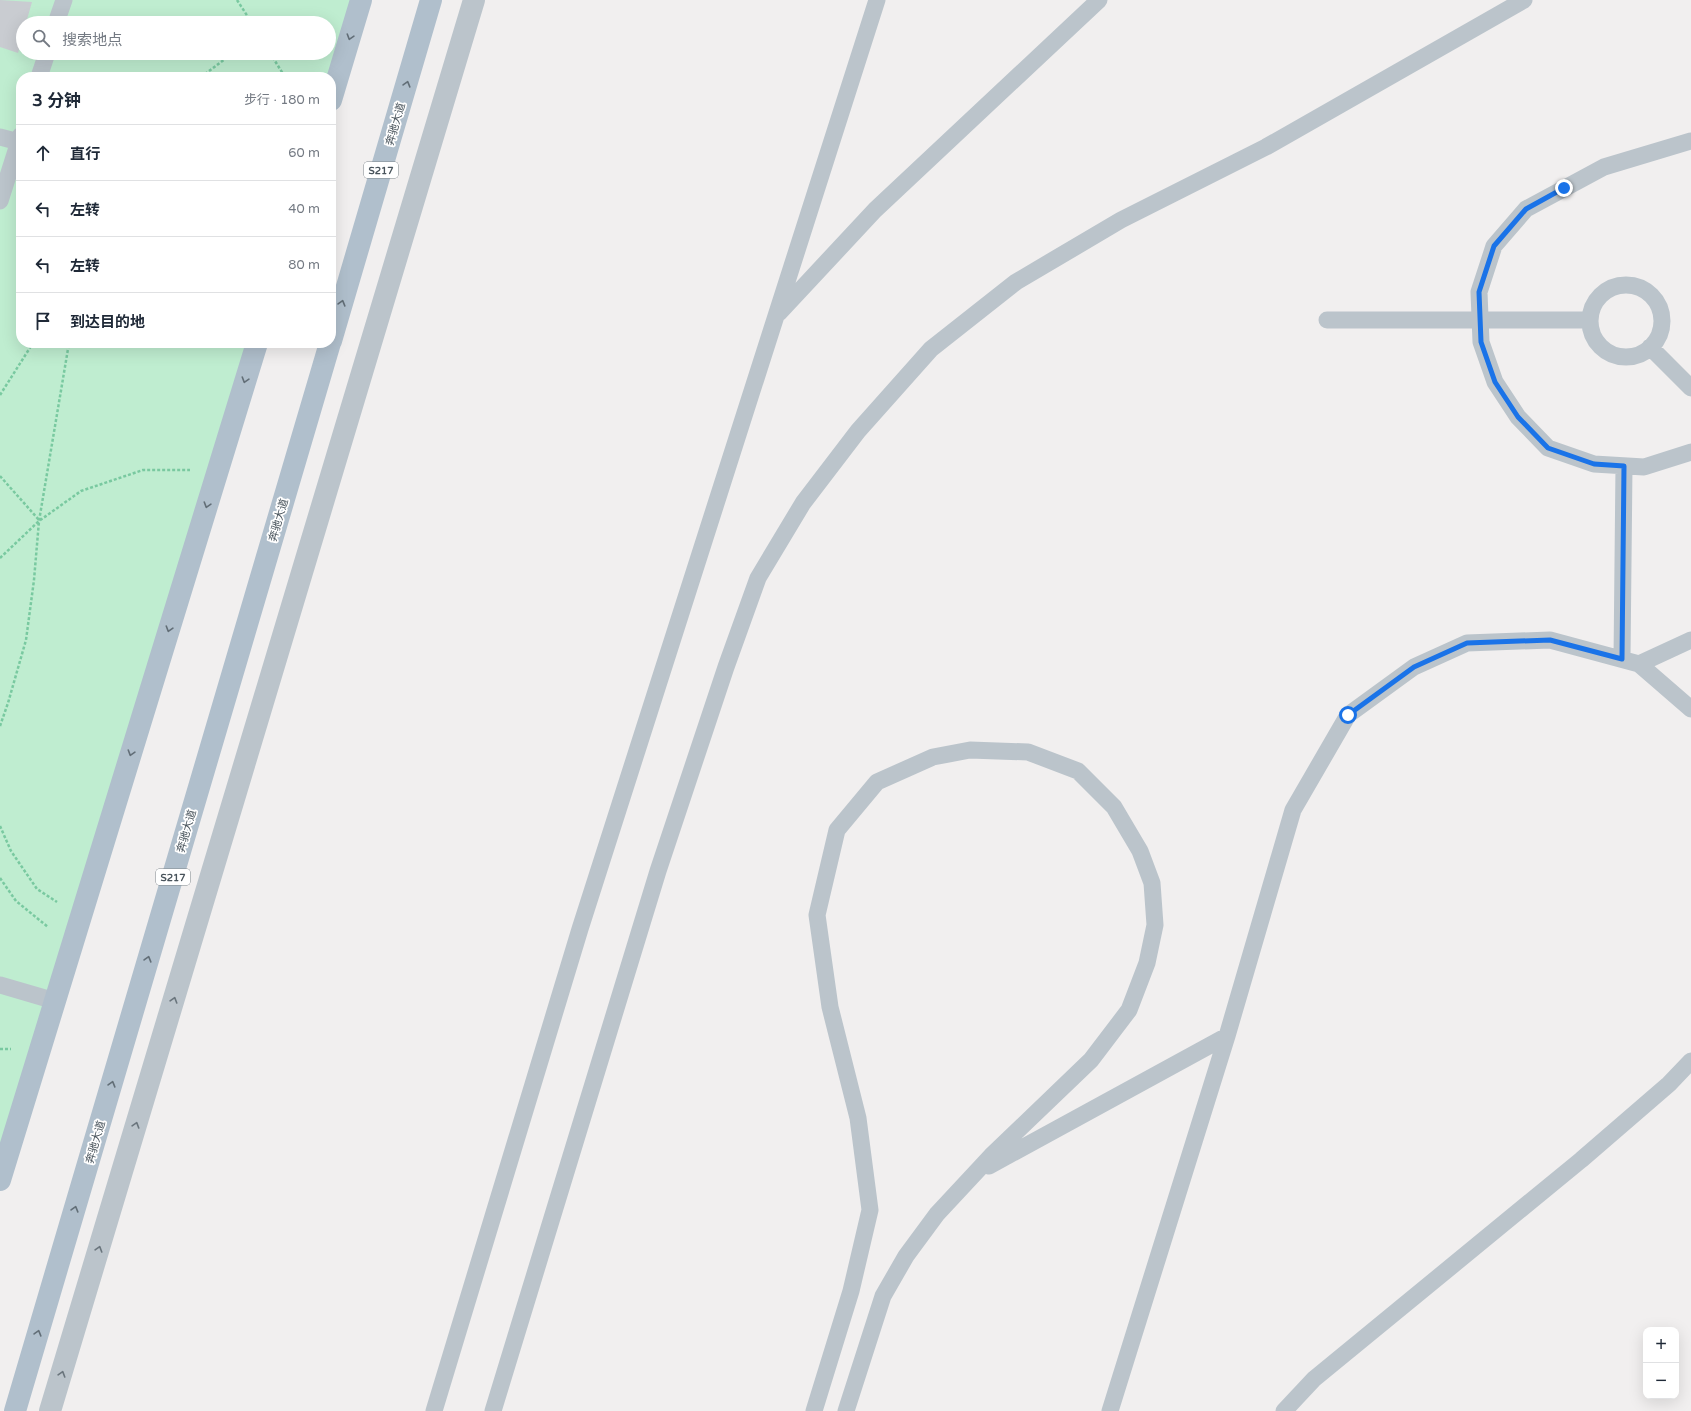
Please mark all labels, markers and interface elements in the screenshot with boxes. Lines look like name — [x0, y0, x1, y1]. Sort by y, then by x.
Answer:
search box — [16, 16, 336, 60]
icon: search — [30, 27, 52, 49]
text: 搜索地点 — [62, 31, 122, 49]
one-way arrow — [346, 34, 355, 41]
one-way arrow — [402, 81, 411, 88]
text: 3 分钟 — [32, 90, 81, 111]
text: 步行 · 180 m — [244, 92, 320, 108]
street label: 奔驰大道 — [383, 101, 408, 147]
icon: ahead — [32, 142, 54, 164]
text: 直行 — [70, 145, 100, 163]
text: 60 m — [288, 145, 320, 161]
road number: S217 — [364, 162, 398, 178]
route end — [1555, 179, 1573, 197]
icon: left — [32, 198, 54, 220]
text: 左转 — [70, 201, 100, 219]
text: 40 m — [288, 201, 320, 217]
icon: left — [32, 254, 54, 276]
text: 左转 — [70, 257, 100, 275]
text: 80 m — [288, 257, 320, 273]
one-way arrow — [337, 300, 346, 307]
icon: arrive — [32, 310, 54, 332]
text: 到达目的地 — [70, 313, 145, 331]
one-way arrow — [241, 377, 250, 384]
street label: 奔驰大道 — [266, 497, 291, 543]
one-way arrow — [203, 501, 212, 508]
one-way arrow — [165, 625, 174, 632]
route start — [1339, 706, 1357, 724]
one-way arrow — [127, 750, 136, 757]
street label: 奔驰大道 — [174, 808, 199, 854]
road number: S217 — [156, 869, 190, 885]
one-way arrow — [143, 956, 152, 963]
one-way arrow — [169, 997, 178, 1004]
one-way arrow — [107, 1081, 116, 1088]
street label: 奔驰大道 — [83, 1119, 108, 1165]
one-way arrow — [131, 1121, 140, 1128]
one-way arrow — [70, 1205, 79, 1212]
one-way arrow — [94, 1246, 103, 1253]
map controls — [1643, 1327, 1679, 1399]
button: + — [1643, 1327, 1679, 1363]
one-way arrow — [33, 1330, 42, 1337]
button: − — [1643, 1363, 1679, 1399]
one-way arrow — [57, 1370, 66, 1377]

